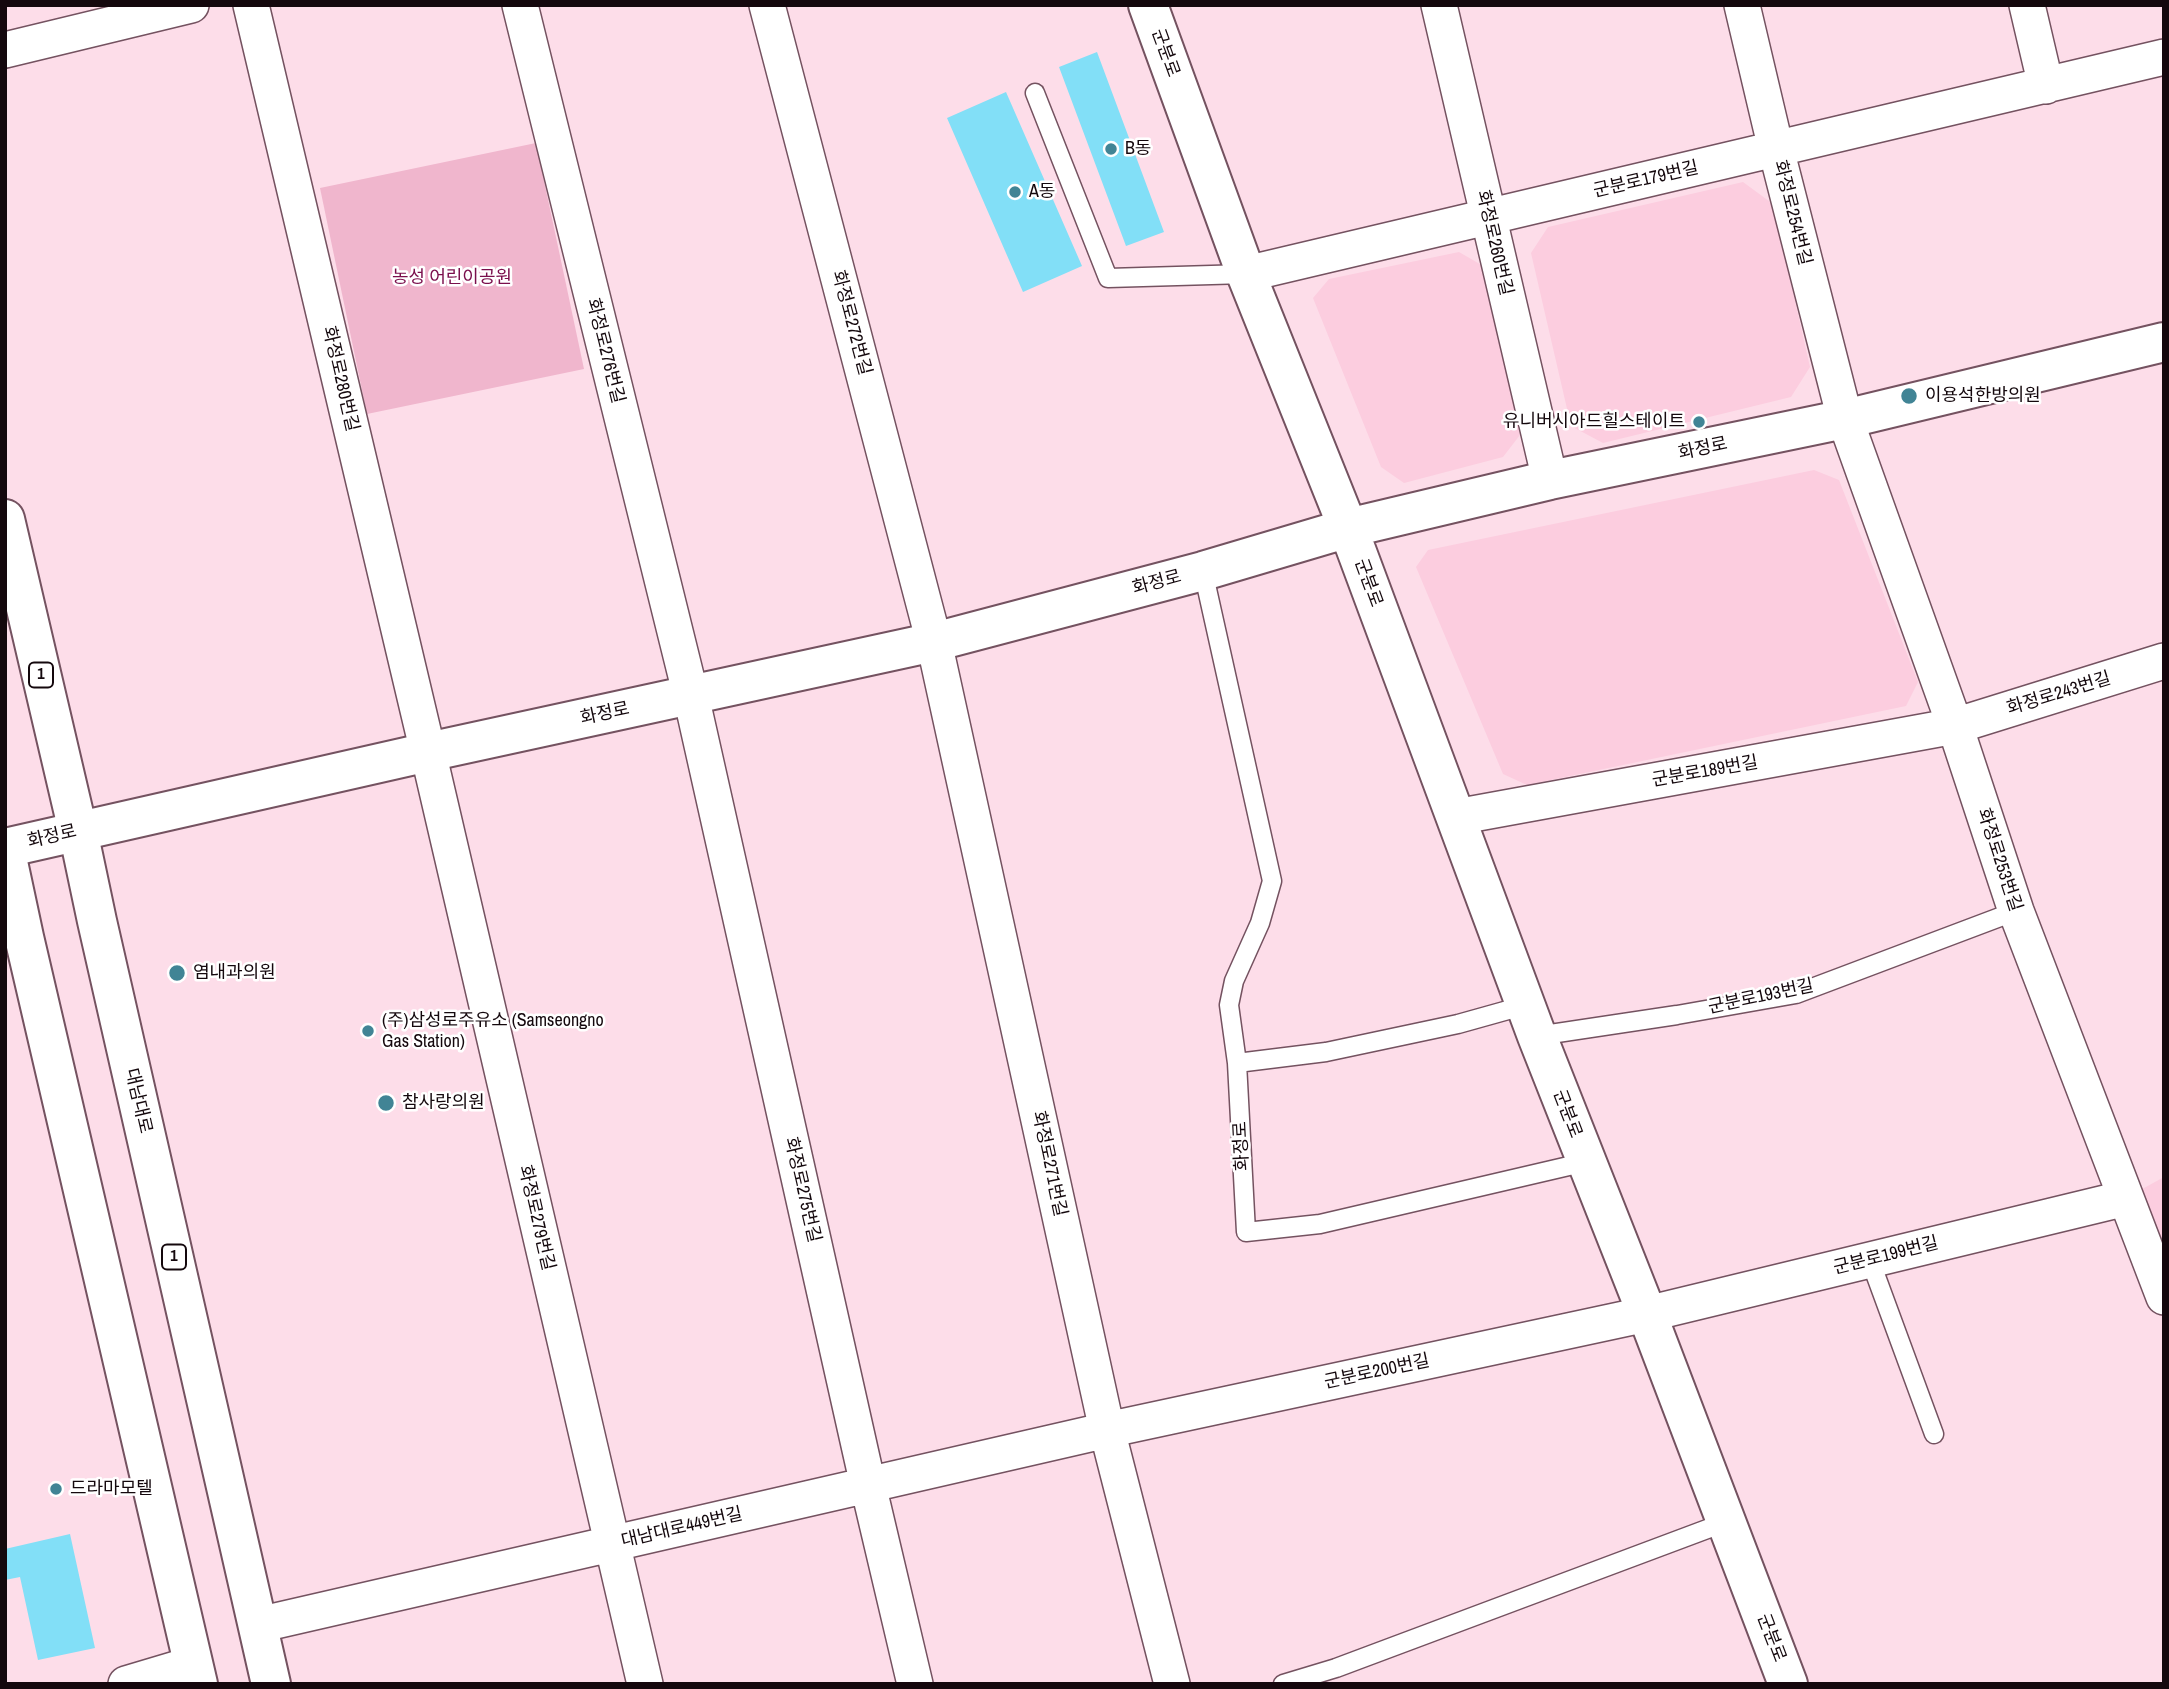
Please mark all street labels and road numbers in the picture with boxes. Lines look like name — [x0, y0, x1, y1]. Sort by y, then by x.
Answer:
street label: 군분로 — [1146, 26, 1184, 80]
street label: 군분로179번길 — [1591, 157, 1701, 203]
street label: 화정로254번길 — [1769, 158, 1815, 268]
street label: 화정로260번길 — [1471, 188, 1517, 298]
street label: 화정로272번길 — [827, 268, 875, 378]
street label: 화정로276번길 — [582, 296, 628, 406]
street label: 화정로280번길 — [317, 324, 363, 434]
street label: 화정로 — [1676, 433, 1730, 465]
street label: 군분로 — [1349, 556, 1387, 610]
street label: 화정로 — [1130, 566, 1184, 600]
road number: 1 — [29, 662, 53, 688]
street label: 화정로243번길 — [2004, 668, 2114, 720]
street label: 화정로 — [578, 698, 632, 730]
street label: 군분로189번길 — [1650, 752, 1760, 792]
street label: 화정로253번길 — [1972, 806, 2026, 914]
street label: 화정로 — [25, 821, 79, 853]
street label: 군분로193번길 — [1706, 975, 1816, 1019]
street label: 대남대로 — [120, 1066, 156, 1136]
street label: 군분로 — [1548, 1087, 1586, 1141]
street label: 화정로271번길 — [1027, 1109, 1071, 1219]
street label: 화정로 — [1230, 1121, 1254, 1171]
street label: 화정로275번길 — [779, 1135, 825, 1245]
street label: 화정로279번길 — [513, 1163, 559, 1273]
street label: 군분로199번길 — [1831, 1233, 1941, 1279]
road number: 1 — [162, 1245, 186, 1270]
street label: 군분로200번길 — [1322, 1350, 1432, 1394]
street label: 대남대로449번길 — [619, 1504, 745, 1552]
street label: 군분로 — [1752, 1611, 1790, 1665]

